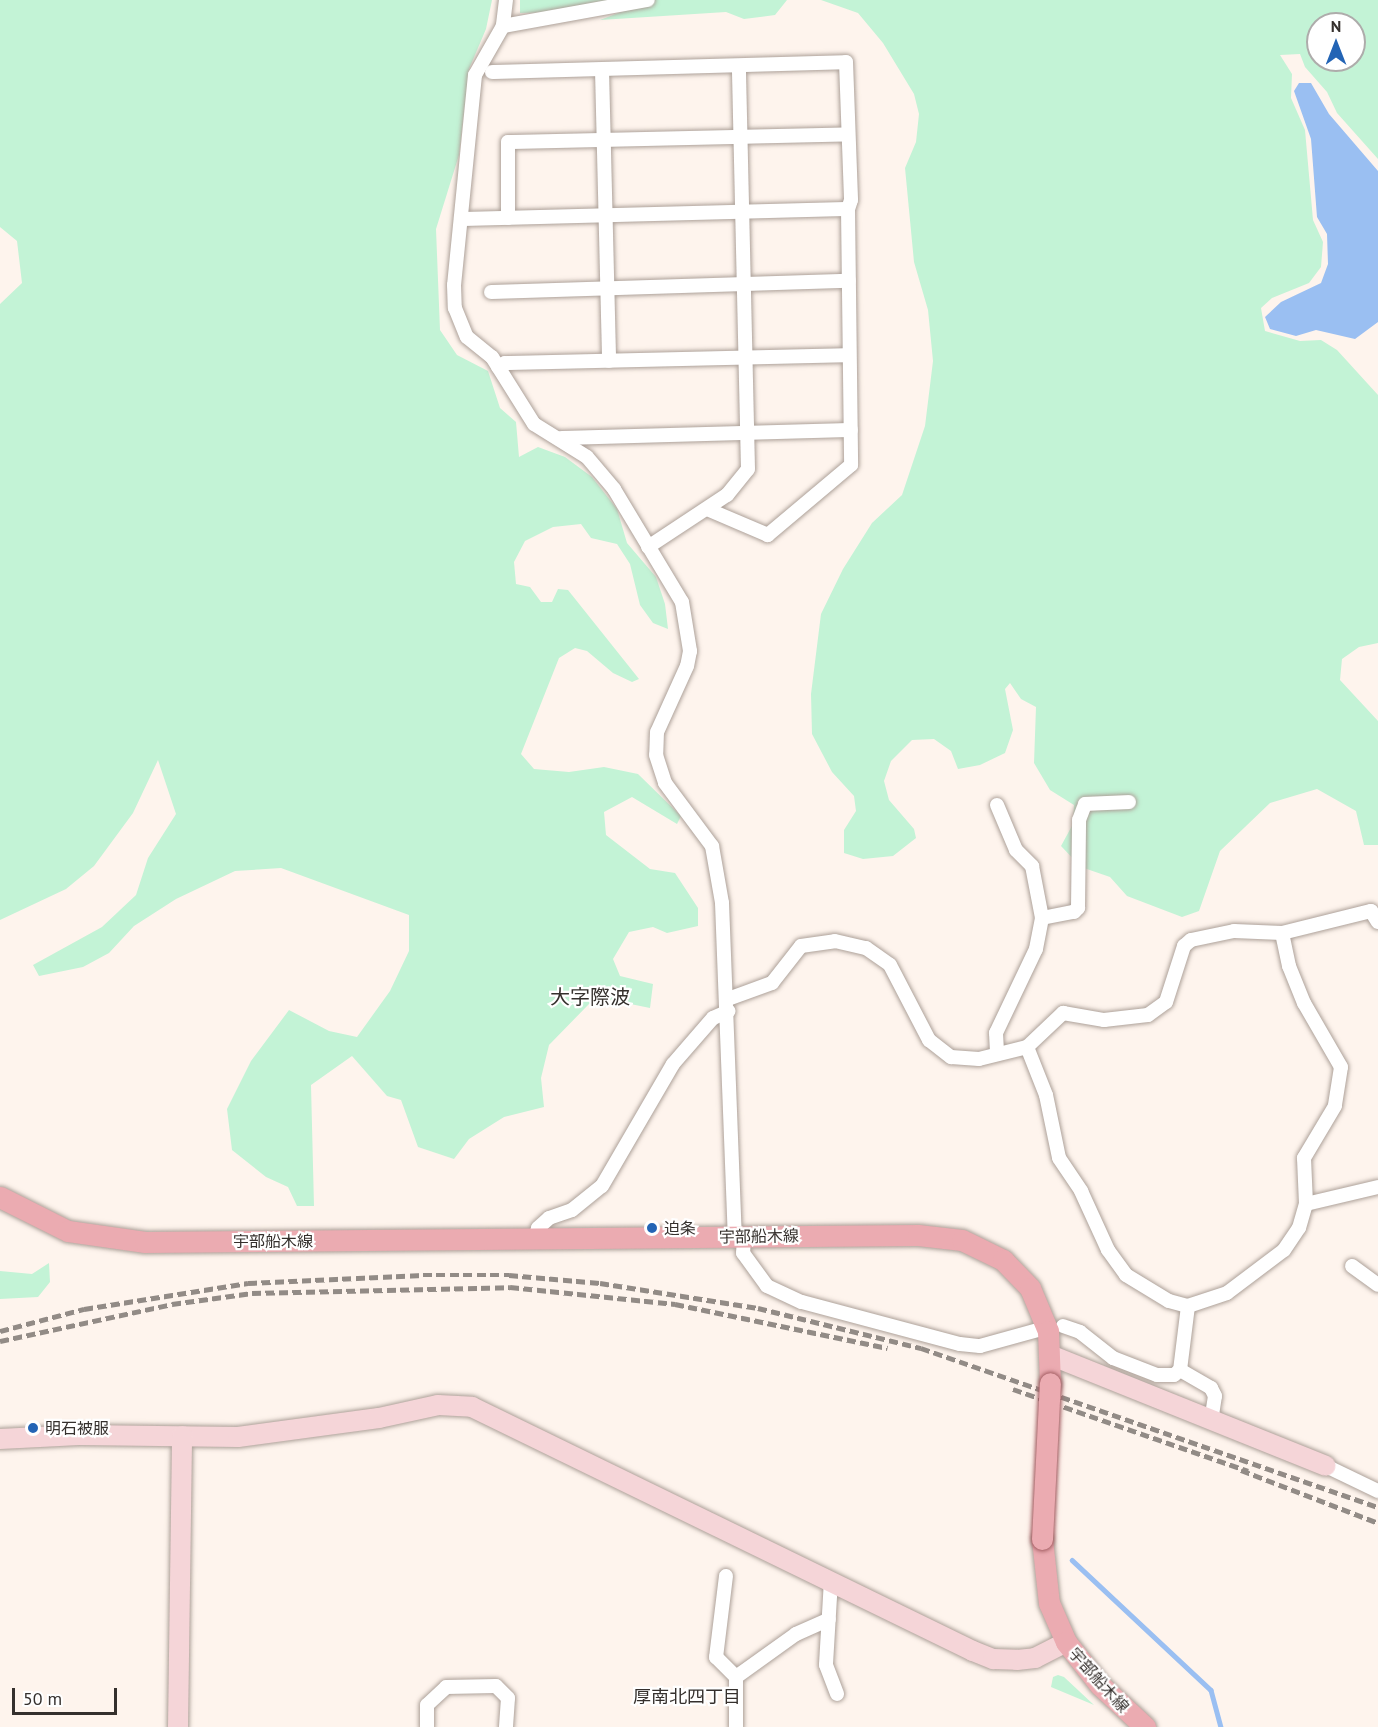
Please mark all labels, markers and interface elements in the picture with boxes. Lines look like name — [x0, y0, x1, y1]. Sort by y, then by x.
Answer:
north arrow — [1306, 12, 1366, 72]
text: N — [1331, 16, 1341, 36]
district label: 大字際波 — [550, 985, 630, 1009]
place label: 迫条 — [664, 1218, 696, 1238]
marker: 迫条 — [645, 1221, 659, 1235]
street label: 宇部船木線 — [719, 1226, 799, 1246]
street label: 宇部船木線 — [233, 1231, 313, 1251]
place label: 明石被服 — [45, 1418, 109, 1438]
marker: 明石被服 — [26, 1421, 40, 1435]
street label: 宇部船木線 — [1065, 1644, 1133, 1716]
scale bar — [15, 1676, 120, 1714]
district label: 厚南北四丁目 — [633, 1686, 741, 1708]
text: 50 m — [23, 1687, 62, 1710]

